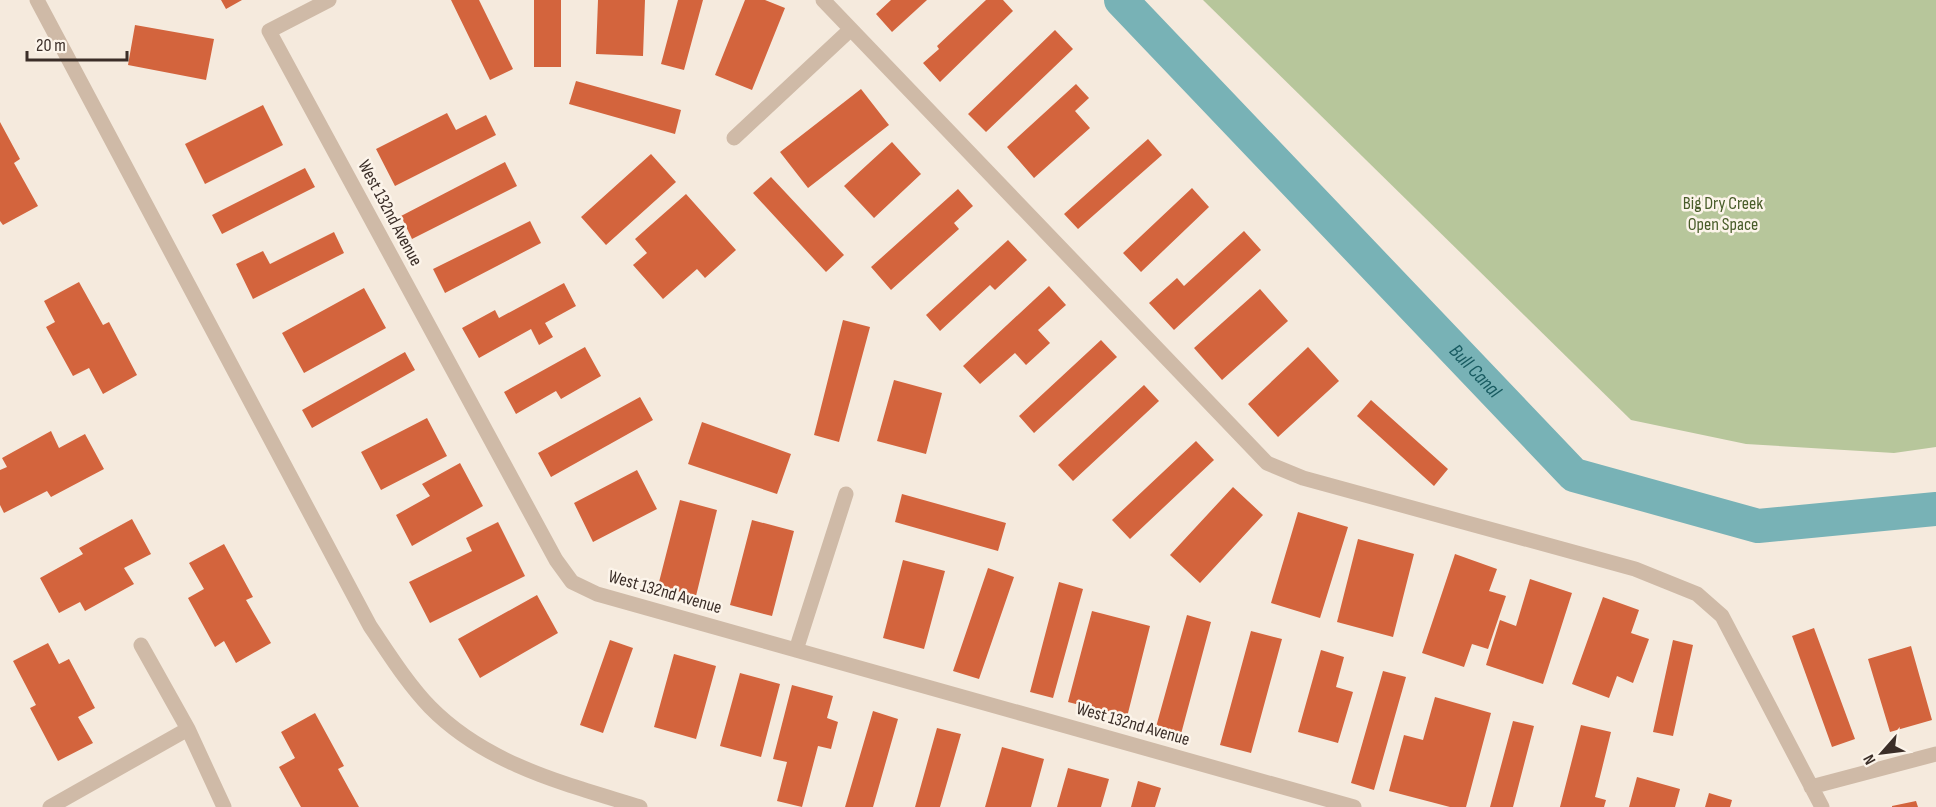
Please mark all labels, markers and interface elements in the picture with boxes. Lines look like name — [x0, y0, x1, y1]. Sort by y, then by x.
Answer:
scale bar — [27, 24, 128, 62]
text: 20 m — [36, 35, 66, 56]
street label: West 132nd Avenue — [353, 157, 427, 269]
park label: Big Dry Creek Open Space — [1683, 193, 1763, 235]
water label: Bull Canal — [1444, 339, 1507, 404]
street label: West 132nd Avenue — [606, 566, 724, 618]
street label: West 132nd Avenue — [1074, 698, 1192, 750]
north arrow — [1852, 723, 1912, 783]
text: N — [1860, 751, 1880, 768]

